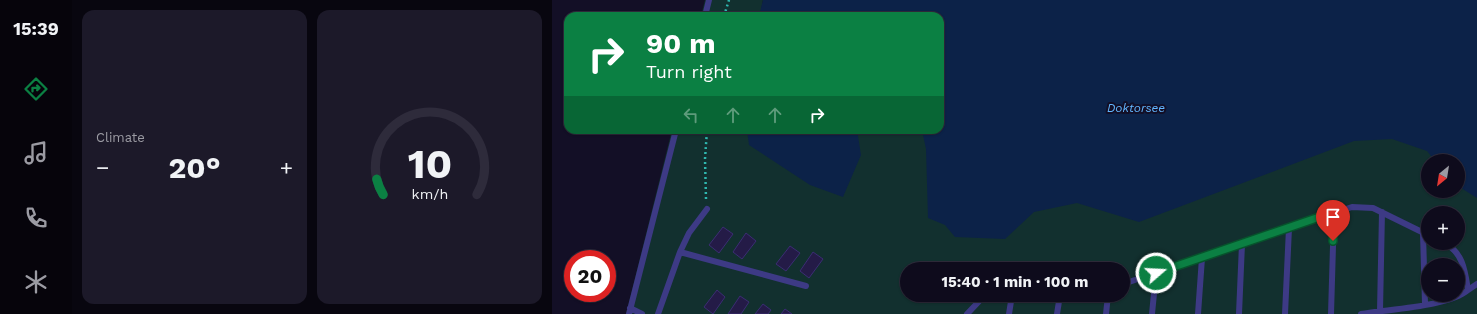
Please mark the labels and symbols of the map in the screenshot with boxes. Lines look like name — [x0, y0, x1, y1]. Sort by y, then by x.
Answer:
water label: Doktorsee — [1107, 101, 1165, 115]
north arrow — [1421, 154, 1465, 198]
pin — [1316, 200, 1350, 241]
speed limit sign: 20 — [564, 250, 616, 302]
position arrow — [1135, 252, 1177, 294]

